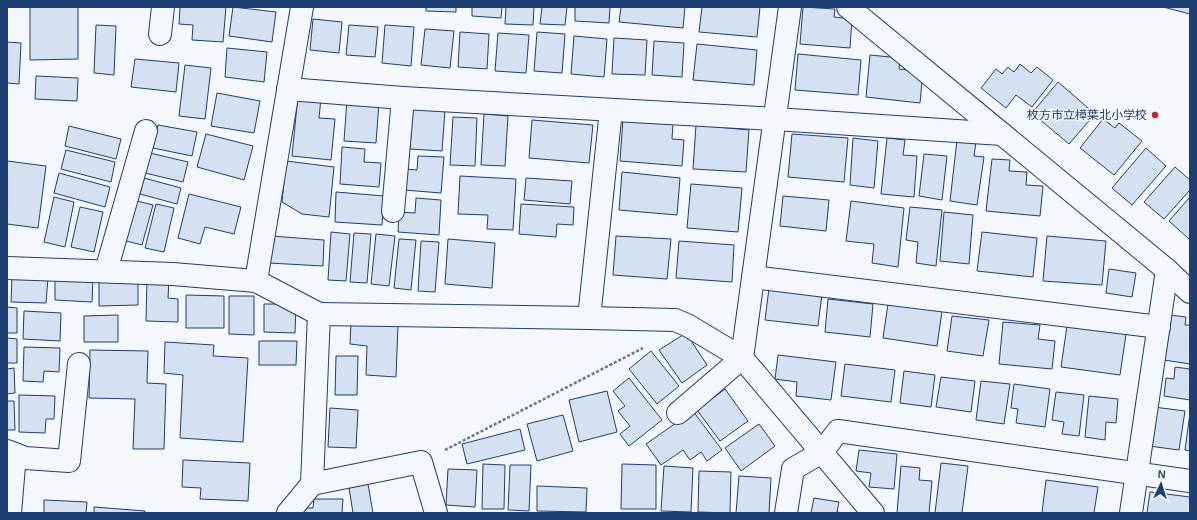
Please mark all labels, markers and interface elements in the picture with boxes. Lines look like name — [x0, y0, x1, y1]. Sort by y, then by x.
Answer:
place label: 枚方市立樟葉北小学校 — [1027, 108, 1147, 122]
marker: 枚方市立樟葉北小学校 — [1150, 110, 1160, 120]
north arrow — [1141, 464, 1181, 504]
text: N — [1157, 468, 1166, 480]

